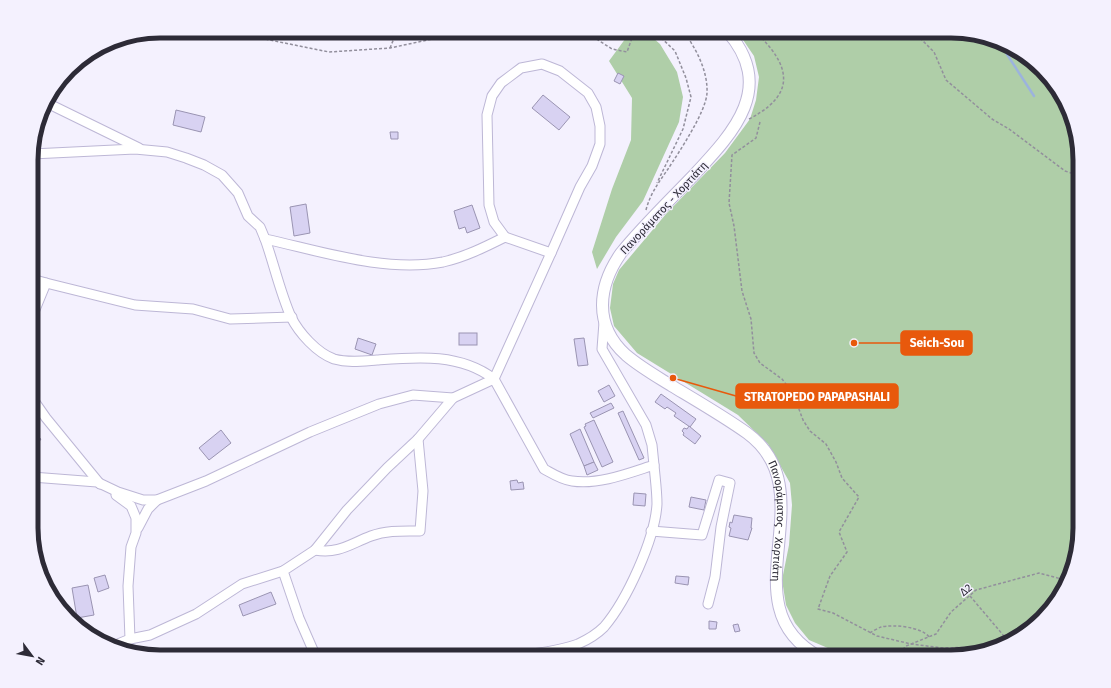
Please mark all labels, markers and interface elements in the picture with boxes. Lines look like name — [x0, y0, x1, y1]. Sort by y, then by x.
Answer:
street label: Πανοράματος - Χορτιάτη — [618, 159, 710, 257]
callout: Seich-Sou — [901, 331, 972, 355]
text: Seich-Sou — [910, 336, 964, 350]
callout: STRATOPEDO PAPAPASHALI — [736, 384, 898, 408]
text: STRATOPEDO PAPAPASHALI — [744, 390, 890, 404]
street label: Πανοράματος - Χορτιάτη — [766, 458, 788, 582]
street label: Δ2 — [957, 581, 975, 599]
north arrow — [12, 636, 52, 676]
text: N — [33, 654, 48, 668]

